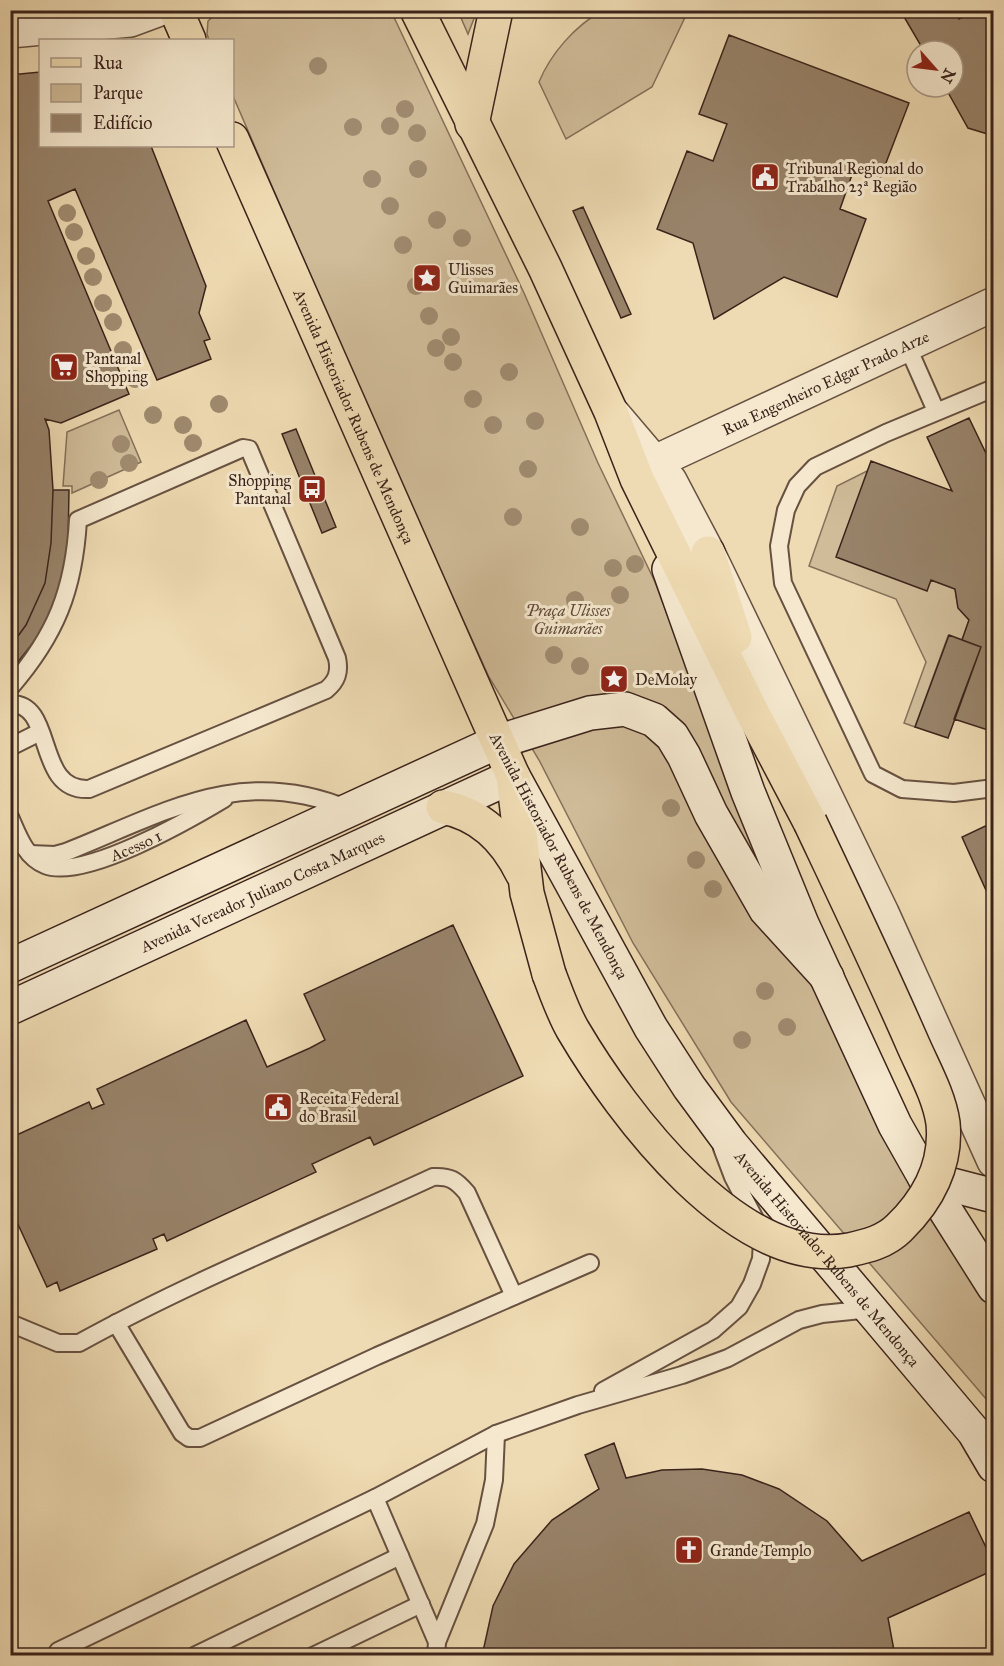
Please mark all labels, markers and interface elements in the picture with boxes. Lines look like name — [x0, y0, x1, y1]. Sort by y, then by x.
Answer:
legend — [39, 39, 234, 147]
north arrow — [905, 39, 965, 99]
text: Rua — [93, 52, 123, 74]
text: N — [936, 65, 959, 87]
text: Parque — [93, 82, 143, 105]
text: Edifício — [93, 112, 152, 134]
place label: Tribunal Regional do Trabalho 23ª Região — [786, 159, 924, 197]
public building icon: Tribunal Regional do Trabalho 23ª Região — [749, 161, 781, 193]
place label: Ulisses Guimarães — [448, 260, 518, 297]
place icon: Ulisses Guimarães — [411, 262, 443, 294]
street label: Avenida Historiador Rubens de Mendonça — [289, 285, 419, 547]
street label: Rua Engenheiro Edgar Prado Arze — [719, 326, 932, 439]
place label: Pantanal Shopping — [85, 349, 148, 387]
supermarket icon: Pantanal Shopping — [48, 351, 80, 383]
place label: Shopping Pantanal — [228, 471, 292, 508]
bus stop icon: Shopping Pantanal — [296, 473, 328, 505]
park label: Praça Ulisses Guimarães — [526, 601, 611, 638]
place icon: DeMolay — [598, 663, 630, 695]
place label: DeMolay — [635, 670, 698, 689]
street label: Avenida Historiador Rubens de Mendonça — [485, 729, 632, 983]
street label: Acesso 1 — [107, 826, 165, 865]
street label: Avenida Vereador Juliano Costa Marques — [137, 827, 388, 956]
place label: Receita Federal do Brasil — [299, 1089, 400, 1126]
public building icon: Receita Federal do Brasil — [262, 1091, 294, 1123]
street label: Avenida Historiador Rubens de Mendonça — [731, 1146, 924, 1370]
church icon: Grande Templo — [673, 1534, 705, 1566]
place label: Grande Templo — [710, 1541, 811, 1560]

